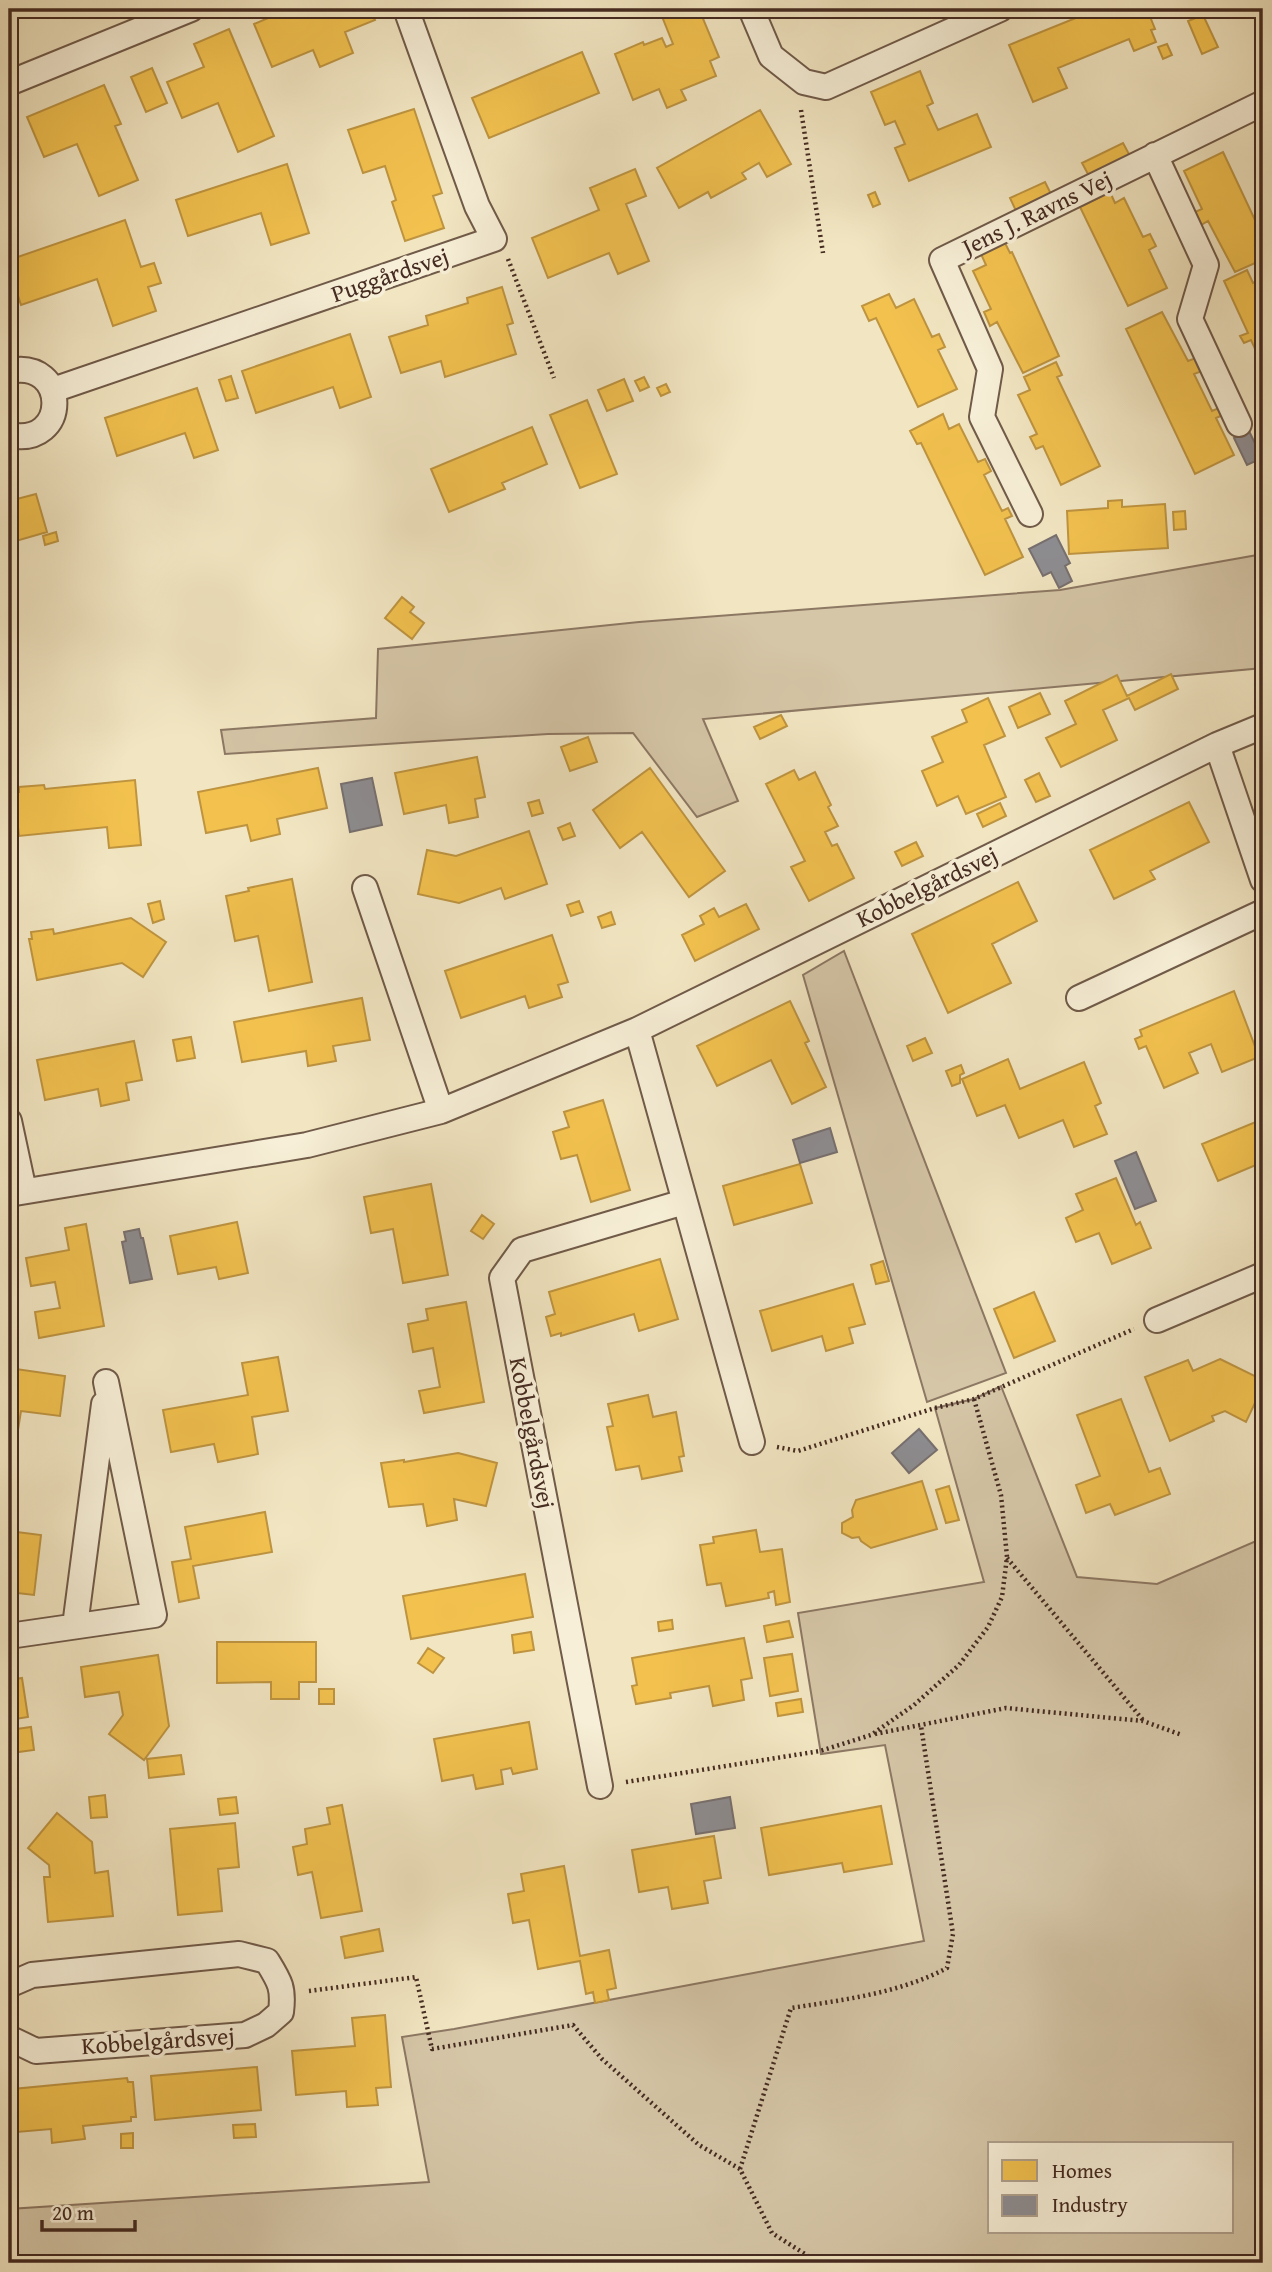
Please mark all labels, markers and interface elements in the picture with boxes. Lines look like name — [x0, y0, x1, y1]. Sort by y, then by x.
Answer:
street label: Jens J. Ravns Vej — [953, 161, 1118, 265]
street label: Puggårdsvej — [326, 238, 453, 311]
street label: Kobbelgårdsvej — [850, 837, 1004, 936]
street label: Kobbelgårdsvej — [501, 1354, 564, 1512]
street label: Kobbelgårdsvej — [80, 2018, 236, 2063]
legend — [988, 2142, 1234, 2234]
text: Homes — [1052, 2155, 1112, 2186]
scale bar — [42, 2188, 135, 2232]
text: Industry — [1052, 2189, 1128, 2220]
text: 20 m — [52, 2197, 94, 2228]

